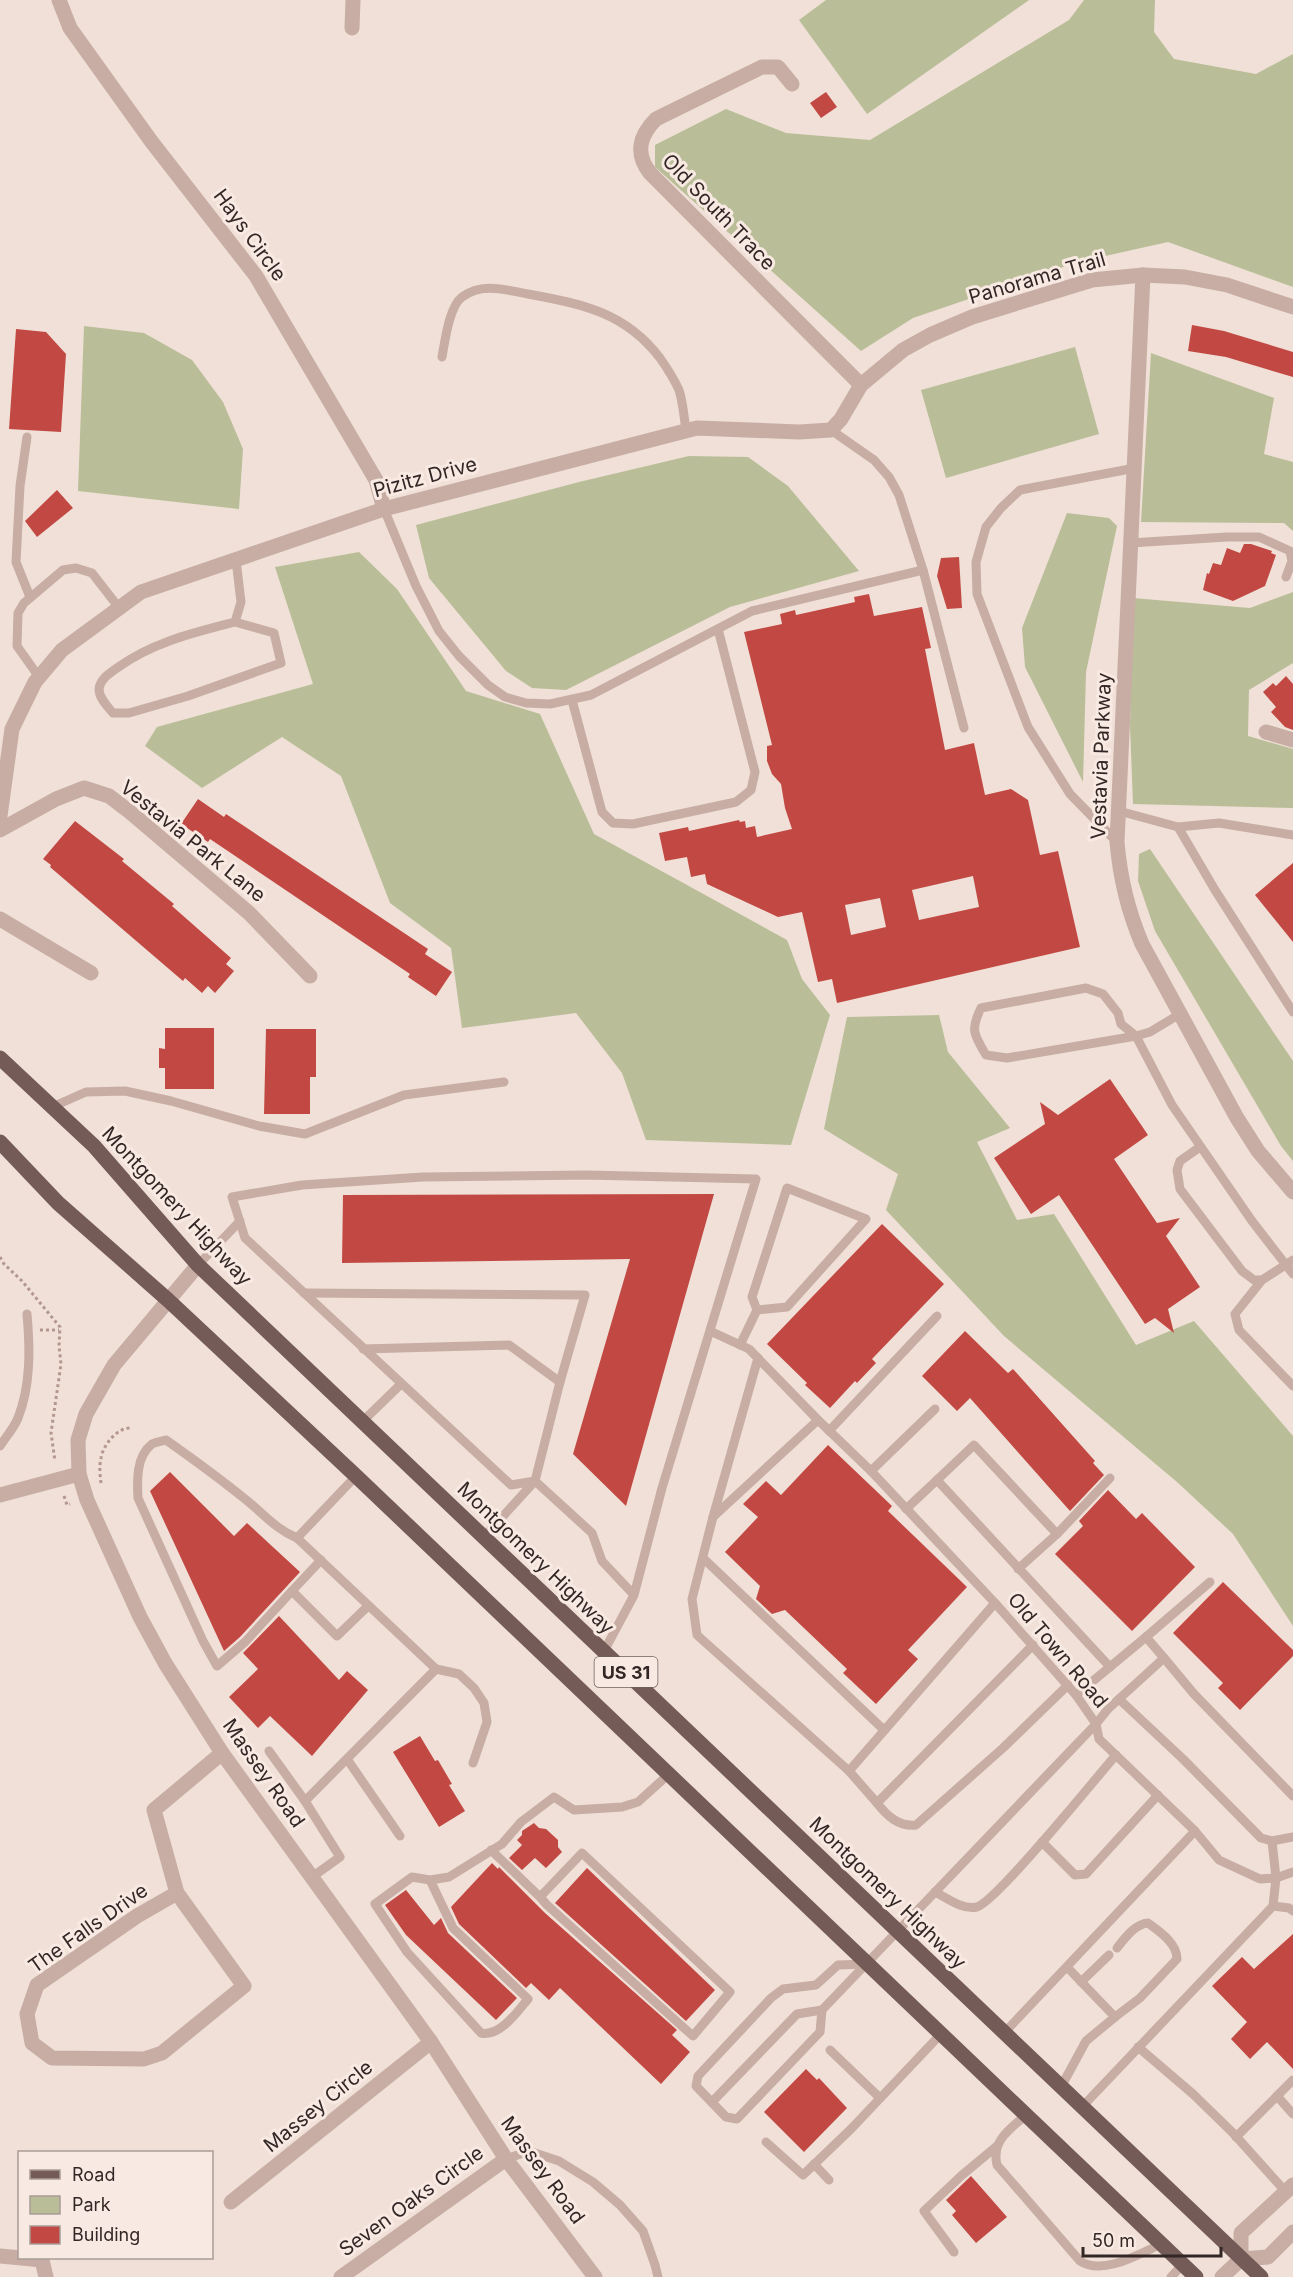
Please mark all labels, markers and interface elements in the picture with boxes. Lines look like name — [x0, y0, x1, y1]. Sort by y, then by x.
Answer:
street label: Old South Trace — [657, 149, 781, 275]
street label: Hays Circle — [209, 184, 291, 286]
street label: Panorama Trail — [966, 247, 1108, 309]
street label: Pizitz Drive — [371, 452, 479, 502]
street label: Vestavia Parkway — [1086, 672, 1116, 840]
street label: Vestavia Park Lane — [116, 775, 270, 907]
street label: Montgomery Highway — [97, 1121, 257, 1291]
street label: Montgomery Highway — [453, 1477, 619, 1639]
street label: Old Town Road — [1003, 1587, 1113, 1713]
road number: US 31 — [594, 1657, 658, 1687]
street label: Massey Road — [218, 1714, 310, 1832]
street label: Montgomery Highway — [805, 1812, 971, 1974]
street label: The Falls Drive — [24, 1878, 152, 1978]
street label: Massey Circle — [259, 2055, 377, 2157]
street label: Massey Road — [496, 2112, 590, 2228]
street label: Seven Oaks Circle — [334, 2141, 488, 2261]
legend — [18, 2151, 213, 2259]
text: Road — [72, 2164, 115, 2185]
text: Park — [72, 2194, 111, 2215]
scale bar — [1083, 2220, 1221, 2258]
text: Building — [72, 2224, 140, 2245]
text: 50 m — [1092, 2230, 1135, 2251]

